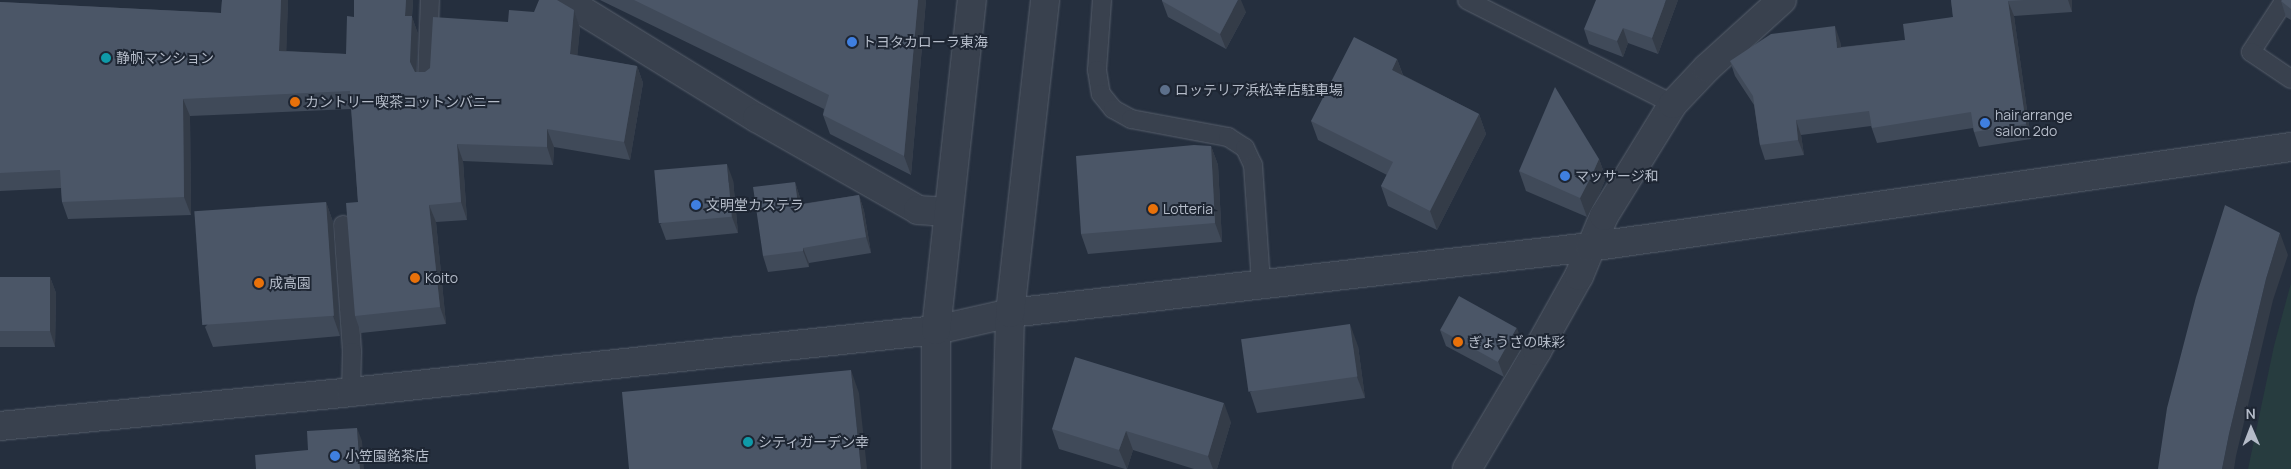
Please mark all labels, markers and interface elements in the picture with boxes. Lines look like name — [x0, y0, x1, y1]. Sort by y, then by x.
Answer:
place label: トヨタカローラ東海 — [862, 34, 988, 50]
marker: トヨタカローラ東海 — [846, 36, 858, 48]
place label: 静帆マンション — [116, 50, 214, 66]
marker: 静帆マンション — [100, 52, 112, 64]
place label: ロッテリア浜松幸店駐車場 — [1175, 82, 1343, 98]
marker: ロッテリア浜松幸店駐車場 — [1159, 84, 1171, 96]
place label: カントリー喫茶コットンバニー — [305, 94, 501, 110]
marker: カントリー喫茶コットンバニー — [289, 96, 301, 108]
place label: hair arrange salon 2do — [1995, 107, 2072, 140]
marker: hair arrange salon 2do — [1979, 117, 1991, 129]
place label: マッサージ和 — [1575, 168, 1659, 184]
marker: マッサージ和 — [1559, 170, 1571, 182]
place label: 文明堂カステラ — [706, 197, 804, 213]
marker: 文明堂カステラ — [690, 199, 702, 211]
place label: Lotteria — [1163, 201, 1213, 217]
marker: Lotteria — [1147, 203, 1159, 215]
place label: Koito — [425, 270, 458, 286]
marker: Koito — [409, 272, 421, 284]
place label: 成高園 — [269, 275, 311, 291]
marker: 成高園 — [253, 277, 265, 289]
place label: ぎょうざの味彩 — [1468, 334, 1566, 350]
marker: ぎょうざの味彩 — [1452, 336, 1464, 348]
north arrow — [2226, 404, 2276, 454]
text: N — [2246, 404, 2256, 423]
place label: シティガーデン幸 — [758, 434, 870, 450]
marker: シティガーデン幸 — [742, 436, 754, 448]
place label: 小笠園銘茶店 — [345, 448, 429, 464]
marker: 小笠園銘茶店 — [329, 450, 341, 462]

